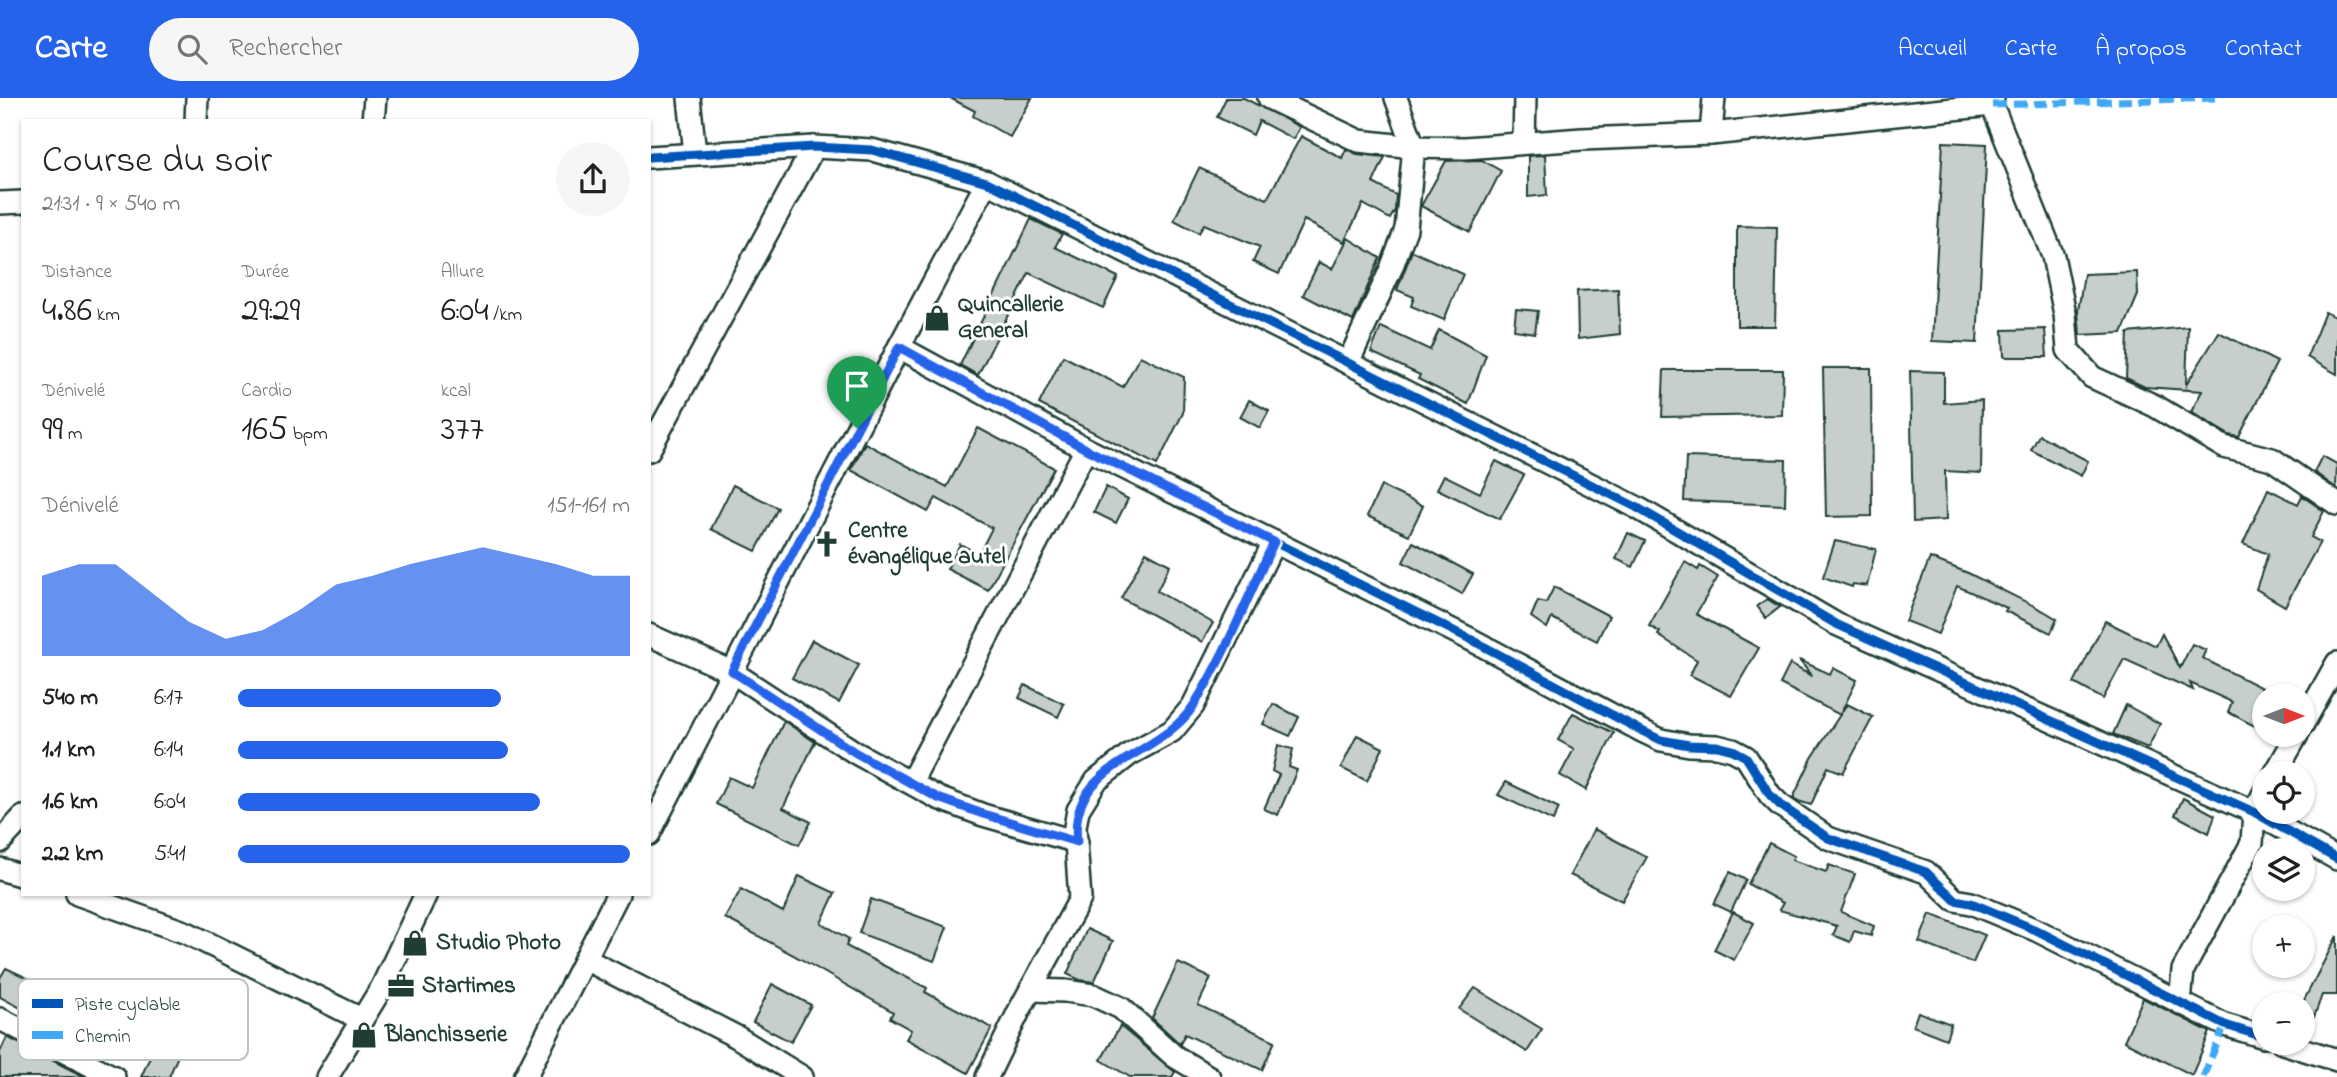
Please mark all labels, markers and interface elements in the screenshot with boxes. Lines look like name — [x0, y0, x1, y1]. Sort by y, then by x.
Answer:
search box — [149, 18, 639, 81]
text: Carte — [35, 25, 107, 73]
icon: search — [173, 30, 211, 68]
text: Rechercher — [229, 30, 342, 68]
text: Accueil — [1898, 32, 1967, 67]
text: Carte — [2005, 32, 2057, 67]
text: À propos — [2095, 32, 2187, 67]
text: Contact — [2225, 32, 2302, 67]
text: Course du soir — [42, 134, 272, 190]
button: share — [556, 142, 630, 216]
text: 21:31 · 9 × 540 m — [42, 188, 180, 221]
text: Distance — [42, 259, 112, 286]
text: Durée — [241, 259, 289, 286]
text: Allure — [441, 259, 484, 286]
text: 4.86 — [42, 286, 92, 337]
text: 29:29 — [241, 286, 300, 337]
text: 6:04 — [441, 286, 489, 337]
place label: Quincallerie General — [958, 289, 1064, 348]
text: km — [92, 302, 120, 329]
text: /km — [489, 302, 522, 329]
shop icon: Quincallerie General — [922, 303, 952, 333]
pin — [827, 356, 887, 428]
icon: arrive — [838, 367, 876, 405]
text: Dénivelé — [42, 378, 105, 405]
text: Cardio — [241, 378, 292, 405]
text: kcal — [441, 378, 471, 405]
text: 99 — [42, 405, 63, 456]
text: 165 — [241, 405, 288, 456]
text: 377 — [441, 405, 484, 456]
text: m — [63, 421, 83, 448]
text: bpm — [288, 421, 328, 448]
text: Dénivelé — [42, 490, 119, 523]
text: 151–161 m — [547, 490, 630, 523]
place label: Centre évangélique autel — [848, 515, 1006, 576]
church icon: Centre évangélique autel — [812, 529, 842, 559]
text: 540 m — [42, 682, 98, 715]
text: 6:17 — [154, 682, 183, 715]
north arrow — [2252, 684, 2315, 747]
map controls — [2252, 684, 2315, 1055]
text: 1.1 km — [42, 734, 95, 767]
text: 6:14 — [154, 734, 183, 767]
button: locate — [2252, 761, 2315, 824]
text: 1.6 km — [42, 786, 98, 819]
text: 6:04 — [154, 786, 186, 819]
text: 2.2 km — [42, 838, 103, 871]
text: 5:41 — [154, 838, 186, 871]
button: layers — [2252, 838, 2315, 901]
button: + — [2252, 915, 2315, 978]
place label: Studio Photo — [436, 927, 561, 960]
shop icon: Studio Photo — [400, 928, 430, 958]
place label: Startimes — [422, 970, 516, 1003]
office icon: Startimes — [386, 971, 416, 1001]
legend — [18, 979, 248, 1060]
text: Piste cyclable — [75, 992, 181, 1020]
button: − — [2252, 992, 2315, 1055]
place label: Blanchisserie — [384, 1019, 508, 1052]
shop icon: Blanchisserie — [349, 1020, 379, 1050]
text: Chemin — [75, 1024, 131, 1051]

